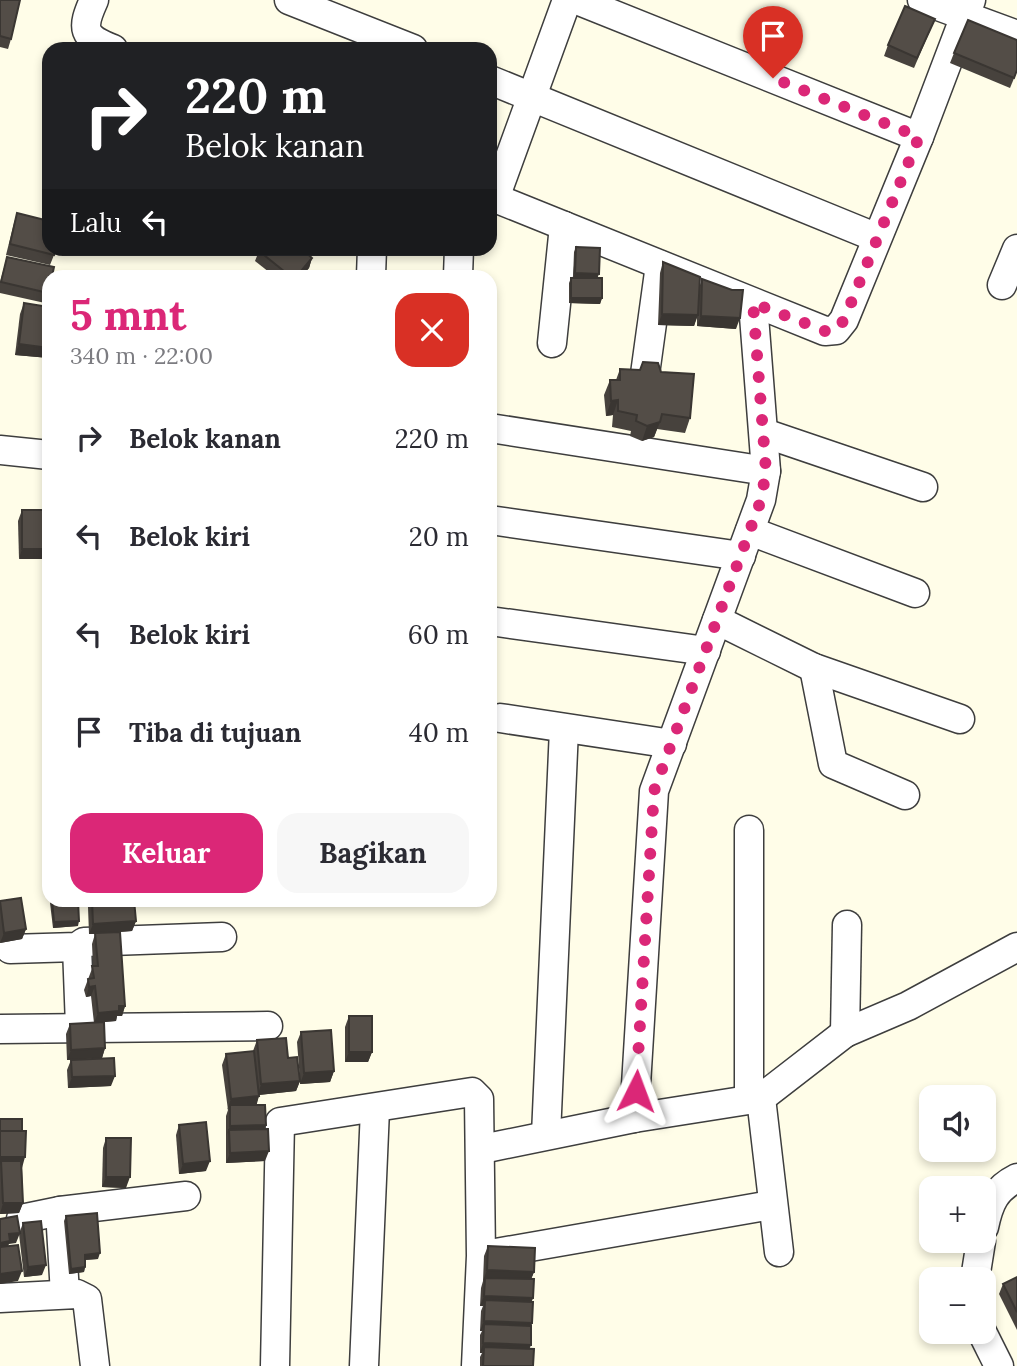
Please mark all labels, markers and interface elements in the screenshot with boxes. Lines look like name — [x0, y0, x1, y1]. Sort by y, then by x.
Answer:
pin — [743, 6, 803, 78]
icon: arrive — [754, 17, 792, 55]
text: 220 m — [185, 64, 326, 126]
icon: right — [70, 70, 161, 161]
text: Belok kanan — [185, 125, 364, 166]
icon: left — [136, 203, 174, 241]
text: Lalu — [70, 206, 122, 239]
text: 5 mnt — [70, 288, 186, 342]
button: close — [395, 293, 469, 367]
text: 340 m · 22:00 — [70, 341, 213, 370]
icon: right — [70, 419, 108, 457]
text: Belok kanan — [129, 422, 281, 455]
text: 220 m — [395, 422, 469, 455]
icon: left — [70, 517, 108, 555]
text: Belok kiri — [129, 520, 250, 553]
text: 20 m — [409, 520, 469, 553]
icon: left — [70, 615, 108, 653]
text: Belok kiri — [129, 618, 250, 651]
text: 60 m — [408, 618, 469, 651]
icon: arrive — [70, 713, 108, 751]
text: Tiba di tujuan — [129, 716, 301, 749]
text: 40 m — [409, 716, 469, 749]
button: Keluar — [70, 813, 263, 893]
button: Bagikan — [277, 813, 469, 893]
position arrow — [599, 1054, 673, 1128]
map controls — [919, 1085, 996, 1344]
button: sound — [919, 1085, 996, 1162]
button: + — [919, 1176, 996, 1253]
button: − — [919, 1267, 996, 1344]

